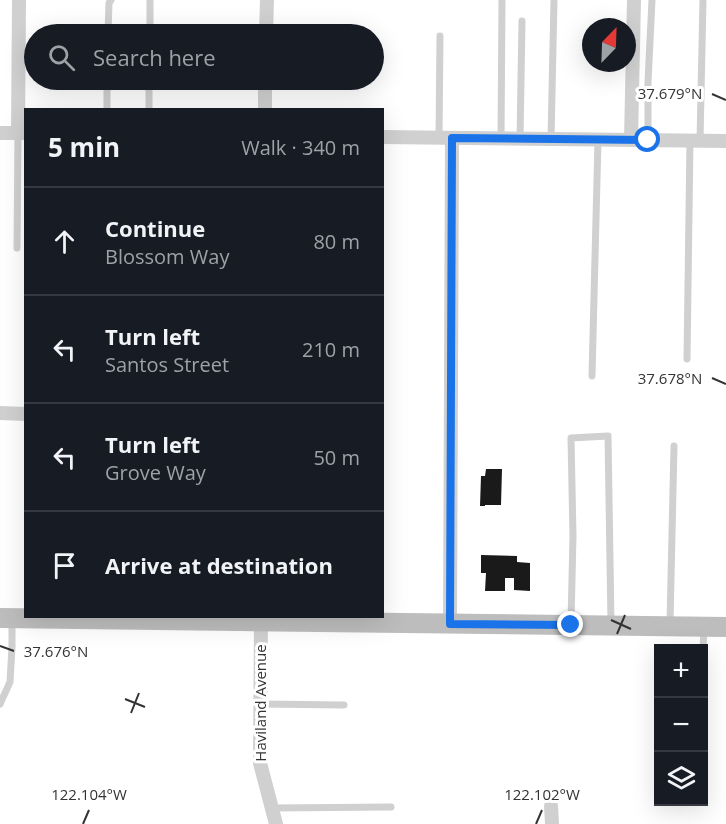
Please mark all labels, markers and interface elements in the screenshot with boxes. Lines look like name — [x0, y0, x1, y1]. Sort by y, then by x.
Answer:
north arrow — [582, 18, 636, 72]
search box — [24, 24, 384, 90]
icon: search — [45, 41, 78, 74]
text: Search here — [93, 42, 216, 72]
text: 37.679°N — [638, 83, 702, 103]
route start — [634, 126, 660, 152]
text: 5 min — [48, 129, 120, 165]
text: Walk · 340 m — [241, 134, 360, 161]
text: Continue — [105, 213, 205, 243]
icon: ahead — [48, 225, 81, 258]
text: 80 m — [313, 228, 360, 255]
text: Blossom Way — [105, 243, 229, 270]
text: Turn left — [105, 321, 200, 351]
icon: left — [48, 333, 81, 366]
text: 210 m — [302, 336, 360, 363]
text: Santos Street — [105, 351, 229, 378]
text: 37.678°N — [638, 368, 702, 388]
text: Turn left — [105, 429, 200, 459]
icon: left — [48, 441, 81, 474]
text: 50 m — [313, 444, 360, 471]
text: Grove Way — [105, 459, 206, 486]
icon: arrive — [48, 549, 81, 582]
text: Arrive at destination — [105, 550, 333, 580]
route end — [557, 611, 583, 637]
text: 37.676°N — [24, 641, 88, 661]
street label: Haviland Avenue — [250, 644, 270, 762]
map controls — [654, 644, 708, 806]
button: + — [654, 644, 708, 698]
button: − — [654, 698, 708, 752]
button: layers — [654, 752, 708, 806]
text: 122.104°W — [51, 784, 127, 804]
text: 122.102°W — [504, 784, 580, 804]

